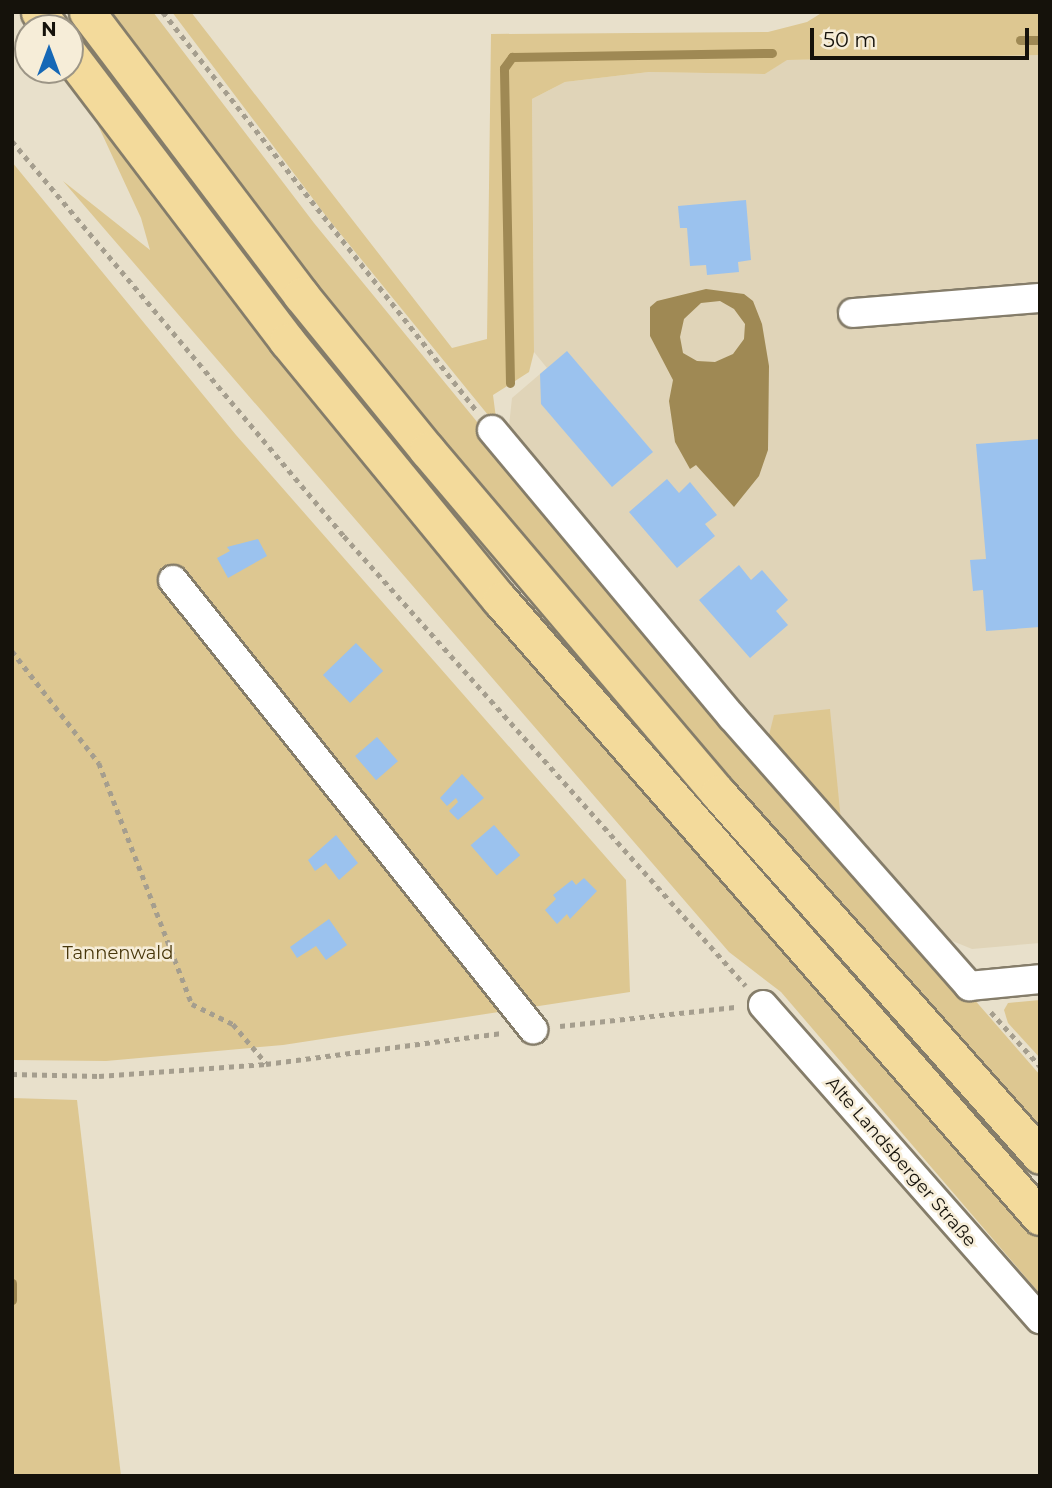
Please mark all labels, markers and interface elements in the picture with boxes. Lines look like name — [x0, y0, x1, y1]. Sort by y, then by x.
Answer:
north arrow — [14, 14, 84, 84]
scale bar — [814, 14, 1033, 58]
text: N — [41, 18, 57, 41]
text: 50 m — [823, 27, 877, 52]
park label: Tannenwald — [63, 942, 173, 964]
street label: Alte Landsberger Straße — [821, 1073, 981, 1251]

